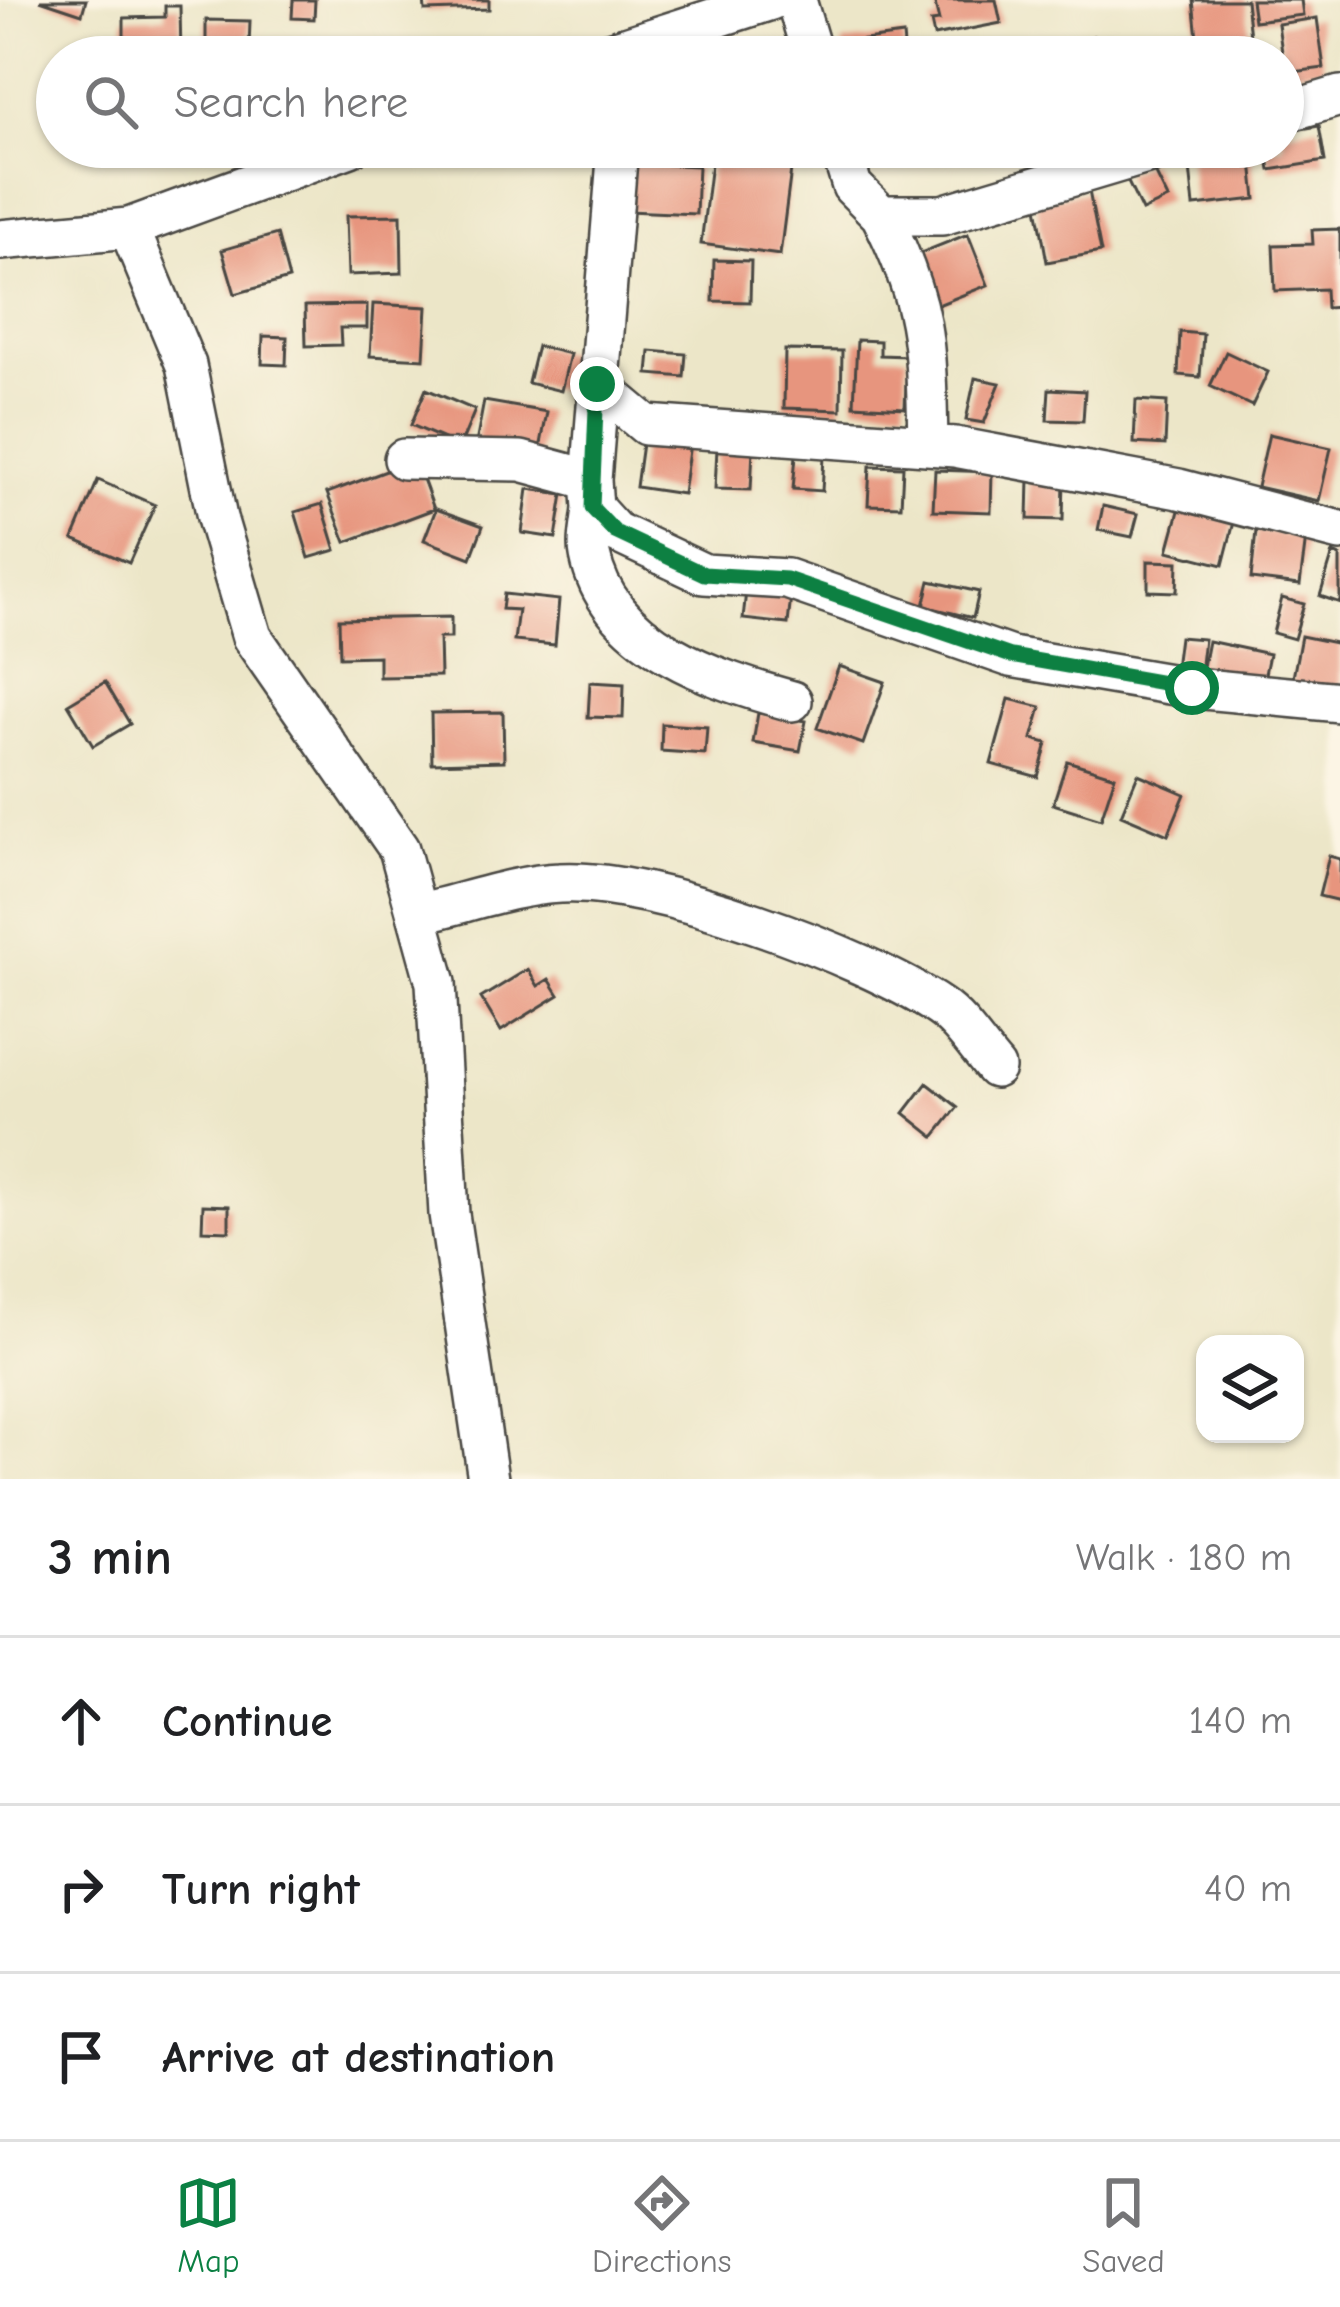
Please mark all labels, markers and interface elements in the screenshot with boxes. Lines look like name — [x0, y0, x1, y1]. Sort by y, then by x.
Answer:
search box — [36, 36, 1304, 168]
icon: search — [78, 69, 144, 135]
text: Search here — [174, 76, 408, 128]
route end — [570, 357, 624, 411]
route start — [1165, 661, 1219, 715]
map controls — [1196, 1335, 1304, 1443]
button: layers — [1196, 1335, 1304, 1443]
text: 3 min — [48, 1528, 172, 1587]
text: Walk · 180 m — [1076, 1535, 1292, 1580]
icon: ahead — [48, 1688, 114, 1754]
text: Continue — [162, 1695, 332, 1747]
text: 140 m — [1189, 1698, 1292, 1743]
icon: right — [48, 1856, 114, 1922]
text: Turn right — [162, 1863, 360, 1915]
text: 40 m — [1204, 1866, 1292, 1911]
icon: arrive — [48, 2024, 114, 2090]
text: Arrive at destination — [162, 2031, 555, 2083]
tab: Map — [175, 2170, 241, 2280]
tab: Directions — [592, 2170, 732, 2280]
tab: Saved — [1082, 2170, 1165, 2280]

